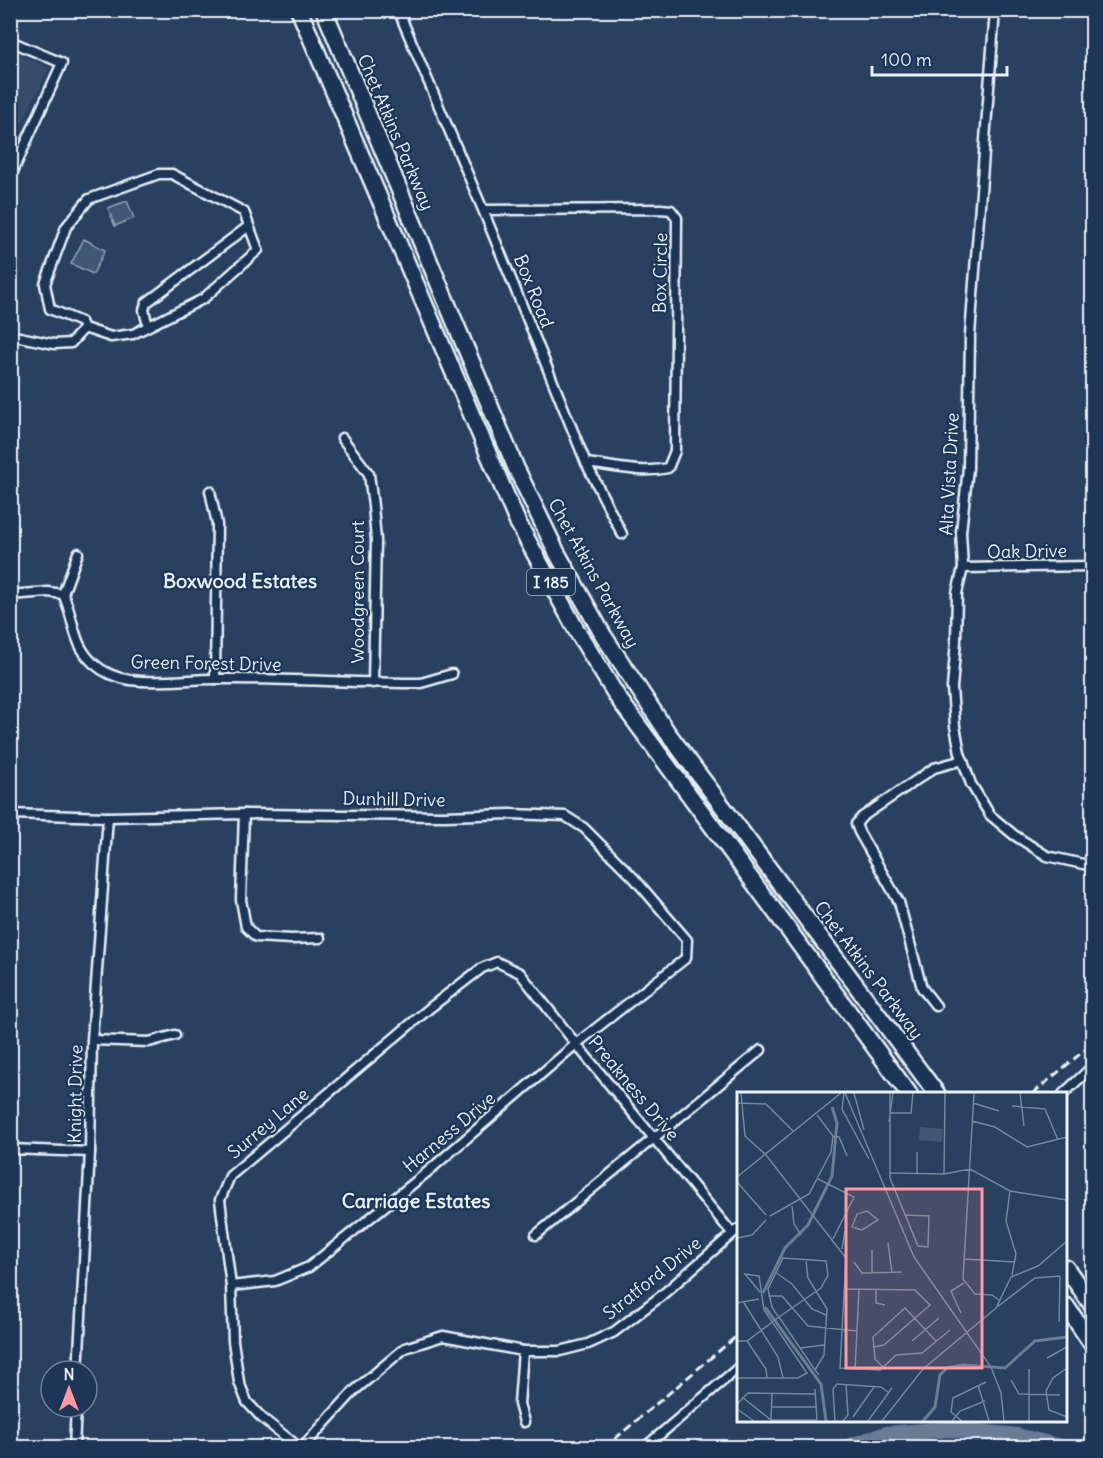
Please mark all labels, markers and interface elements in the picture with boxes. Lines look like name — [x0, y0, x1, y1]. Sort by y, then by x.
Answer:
scale bar — [872, 39, 1007, 77]
text: 100 m — [881, 48, 932, 71]
street label: Chet Atkins Parkway — [353, 50, 439, 214]
street label: Box Circle — [648, 232, 672, 314]
street label: Box Road — [509, 251, 559, 331]
street label: Alta Vista Drive — [934, 412, 964, 536]
street label: Chet Atkins Parkway — [543, 494, 645, 652]
street label: Woodgreen Court — [346, 520, 369, 664]
street label: Oak Drive — [987, 539, 1067, 563]
district label: Boxwood Estates — [163, 568, 317, 593]
road number: I 185 — [527, 569, 575, 595]
street label: Green Forest Drive — [130, 650, 282, 676]
street label: Dunhill Drive — [342, 787, 446, 811]
street label: Chet Atkins Parkway — [809, 896, 929, 1044]
street label: Preakness Drive — [583, 1031, 685, 1145]
street label: Knight Drive — [63, 1044, 87, 1144]
street label: Surrey Lane — [223, 1082, 313, 1164]
street label: Harness Drive — [398, 1087, 500, 1177]
inset map — [737, 1092, 1067, 1422]
district label: Carriage Estates — [342, 1188, 490, 1213]
street label: Stratford Drive — [598, 1231, 706, 1325]
north arrow — [39, 1359, 99, 1419]
text: N — [63, 1364, 75, 1384]

